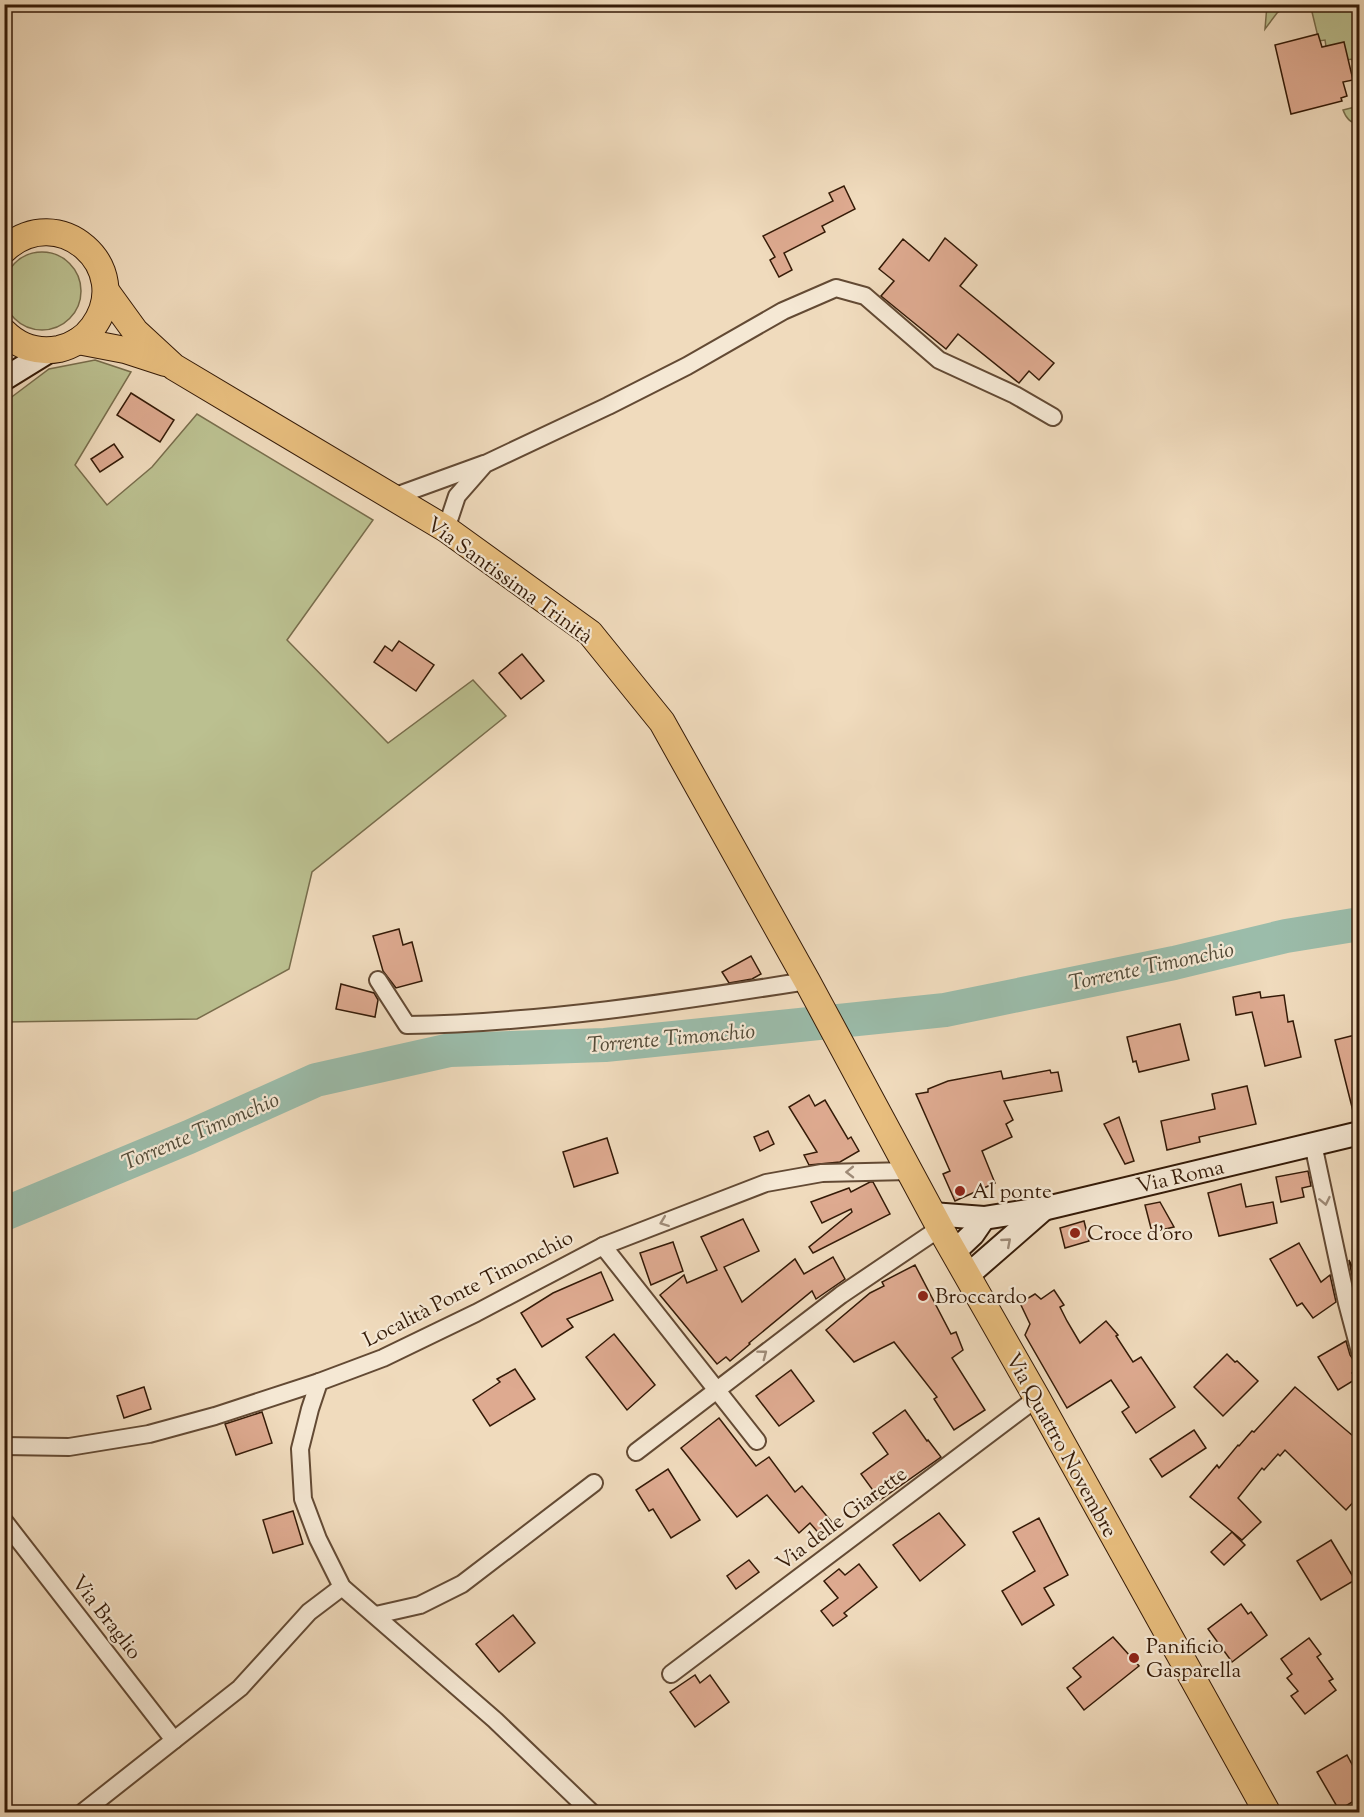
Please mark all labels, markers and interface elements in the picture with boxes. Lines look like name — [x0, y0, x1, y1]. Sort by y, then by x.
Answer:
street label: Via Santissima Trinità — [419, 511, 598, 652]
water label: Torrente Timonchio — [1066, 935, 1237, 1001]
water label: Torrente Timonchio — [586, 1017, 757, 1063]
water label: Torrente Timonchio — [118, 1085, 285, 1180]
street label: Via Roma — [1134, 1153, 1227, 1203]
one-way arrow — [846, 1166, 855, 1178]
place label: Al ponte — [972, 1178, 1052, 1208]
marker: Al ponte — [953, 1184, 967, 1198]
one-way arrow — [1318, 1196, 1331, 1206]
one-way arrow — [659, 1215, 670, 1227]
place label: Croce d'oro — [1087, 1220, 1193, 1250]
street label: Località Ponte Timonchio — [359, 1224, 579, 1356]
marker: Croce d'oro — [1068, 1226, 1082, 1240]
one-way arrow — [1000, 1238, 1011, 1249]
place label: Broccardo — [935, 1283, 1027, 1313]
marker: Broccardo — [916, 1289, 930, 1303]
street label: Via Quattro Novembre — [997, 1348, 1124, 1544]
one-way arrow — [757, 1350, 768, 1361]
street label: Via delle Giarette — [770, 1460, 914, 1579]
street label: Via Braglio — [63, 1570, 148, 1667]
place label: Panificio Gasparella — [1146, 1633, 1241, 1687]
marker: Panificio Gasparella — [1127, 1651, 1141, 1665]

